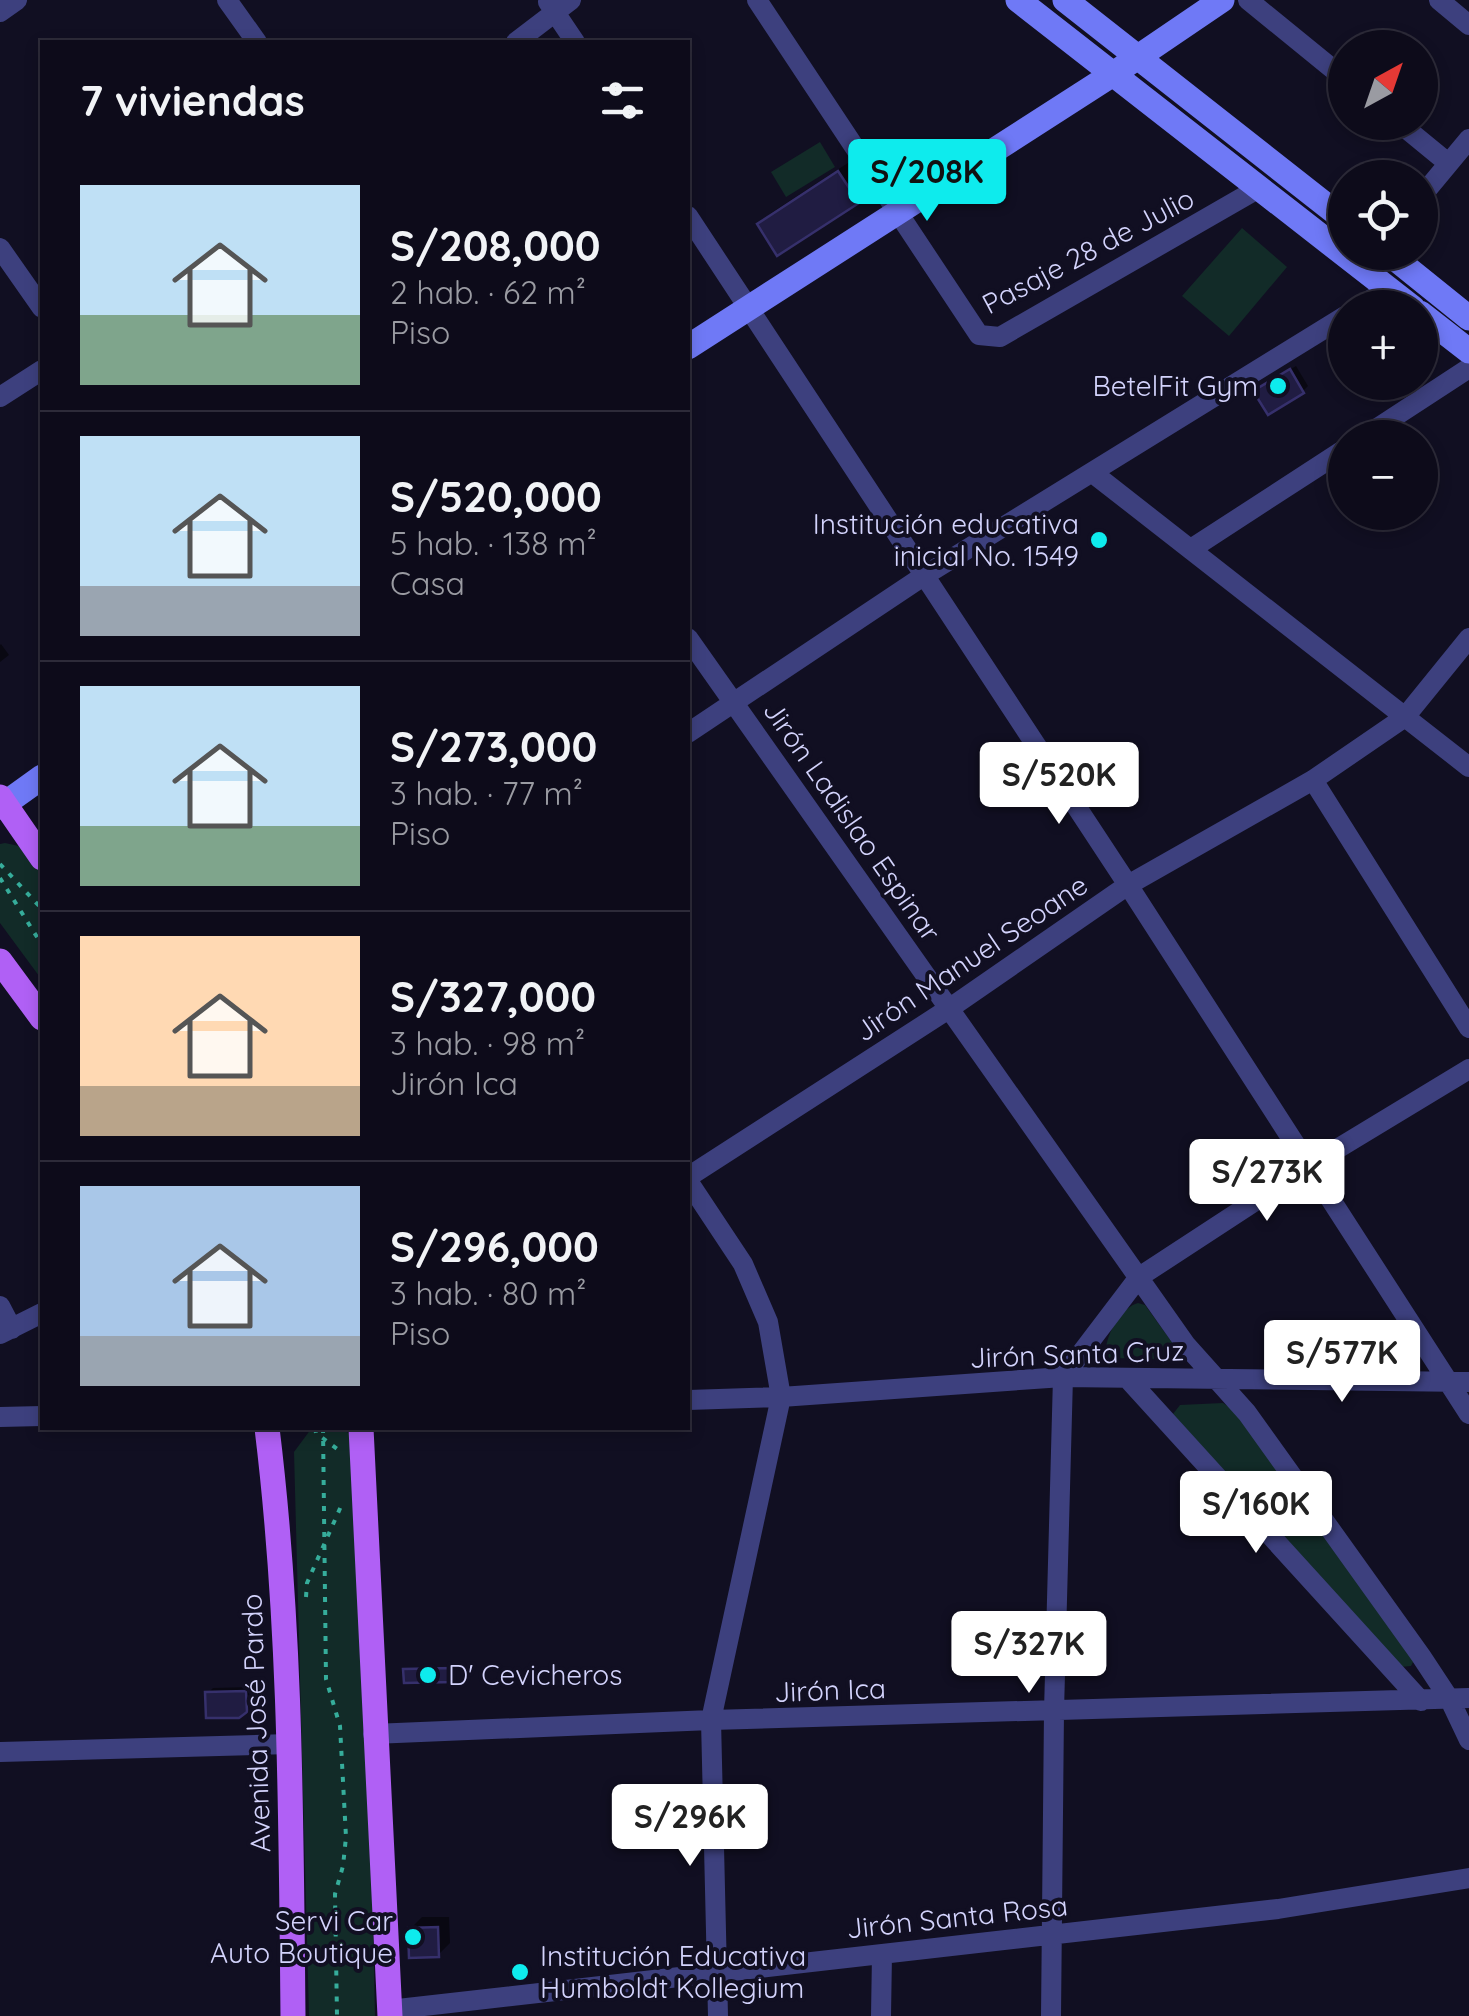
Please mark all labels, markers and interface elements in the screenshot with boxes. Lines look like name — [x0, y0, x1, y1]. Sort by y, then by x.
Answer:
north arrow — [1328, 30, 1438, 140]
map controls — [1328, 30, 1438, 530]
icon: filters — [595, 73, 650, 128]
text: 7 viviendas — [80, 74, 305, 127]
pin: S/208K — [846, 139, 1008, 224]
text: S/208K — [870, 151, 984, 191]
button: locate — [1328, 160, 1438, 270]
street label: Pasaje 28 de Julio — [976, 180, 1200, 321]
text: S/208,000 — [390, 219, 601, 272]
icon: home — [160, 225, 280, 345]
text: 2 hab. · 62 m² — [390, 272, 586, 312]
button: + — [1328, 290, 1438, 400]
text: Piso — [390, 312, 450, 352]
place label: BetelFit Gym — [1092, 368, 1258, 403]
marker: BetelFit Gym — [1267, 375, 1289, 397]
button: − — [1328, 420, 1438, 530]
text: S/520,000 — [390, 470, 602, 523]
icon: home — [160, 476, 280, 596]
place label: Institución educativa inicial No. 1549 — [813, 506, 1079, 573]
text: 5 hab. · 138 m² — [390, 523, 597, 563]
marker: Institución educativa inicial No. 1549 — [1088, 529, 1110, 551]
text: Casa — [390, 563, 465, 603]
street label: Jirón Ladislao Espinar — [756, 694, 949, 948]
text: S/273,000 — [390, 720, 597, 773]
icon: home — [160, 726, 280, 846]
pin: S/520K — [978, 742, 1140, 827]
text: S/520K — [1002, 754, 1116, 794]
text: 3 hab. · 77 m² — [390, 773, 583, 813]
text: Piso — [390, 813, 450, 853]
street label: Jirón Manuel Seoane — [848, 867, 1094, 1048]
text: S/327,000 — [390, 970, 596, 1023]
icon: home — [160, 976, 280, 1096]
text: 3 hab. · 98 m² — [390, 1023, 585, 1063]
text: Jirón Ica — [390, 1063, 518, 1103]
pin: S/273K — [1186, 1139, 1348, 1224]
text: S/273K — [1211, 1151, 1323, 1191]
text: S/296,000 — [390, 1220, 599, 1273]
icon: home — [160, 1226, 280, 1346]
text: 3 hab. · 80 m² — [390, 1273, 586, 1313]
text: Piso — [390, 1313, 450, 1353]
pin: S/577K — [1261, 1320, 1423, 1405]
street label: Jirón Santa Cruz — [969, 1332, 1185, 1375]
text: S/577K — [1286, 1332, 1398, 1372]
pin: S/160K — [1175, 1471, 1337, 1556]
text: S/160K — [1202, 1483, 1310, 1523]
street label: Avenida José Pardo — [233, 1593, 278, 1853]
pin: S/327K — [948, 1611, 1110, 1696]
text: S/327K — [973, 1623, 1085, 1663]
place label: D' Cevicheros — [448, 1657, 622, 1692]
marker: D' Cevicheros — [417, 1664, 439, 1686]
street label: Jirón Ica — [773, 1670, 887, 1709]
pin: S/296K — [609, 1784, 771, 1869]
text: S/296K — [634, 1796, 746, 1836]
street label: Jirón Santa Rosa — [845, 1887, 1069, 1946]
place label: Servi Car Auto Boutique — [210, 1903, 393, 1970]
marker: Servi Car Auto Boutique — [402, 1926, 424, 1948]
place label: Institución Educativa Humboldt Kollegium — [540, 1938, 806, 2005]
marker: Institución Educativa Humboldt Kollegium — [509, 1961, 531, 1983]

